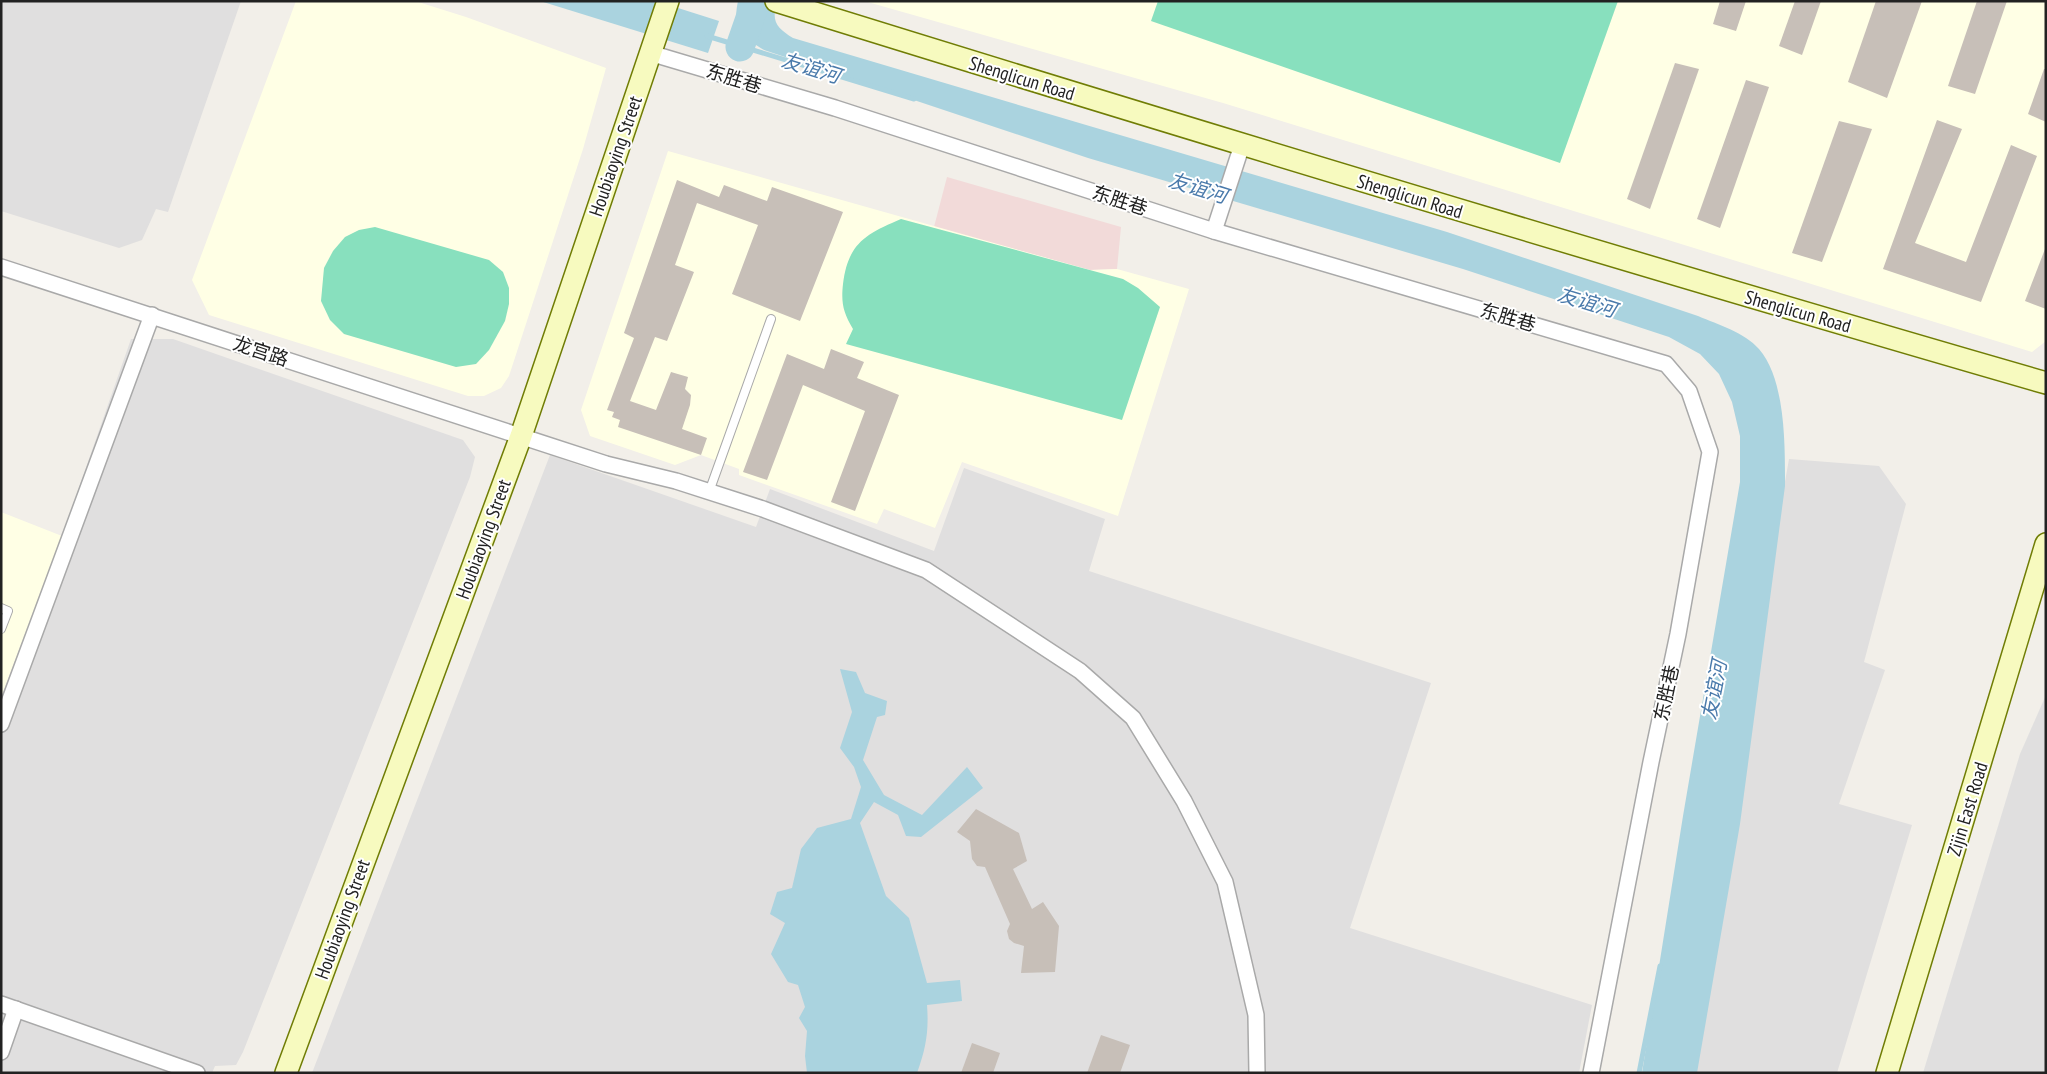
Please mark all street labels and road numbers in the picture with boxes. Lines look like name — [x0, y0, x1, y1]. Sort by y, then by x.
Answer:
street label: Shenglicun Road — [966, 51, 1078, 105]
street label: 东胜巷 — [703, 58, 765, 98]
street label: Houbiaoying Street — [583, 92, 647, 219]
street label: Shenglicun Road — [1354, 169, 1466, 223]
street label: 东胜巷 — [1089, 180, 1151, 220]
street label: Shenglicun Road — [1742, 284, 1854, 338]
street label: 东胜巷 — [1477, 298, 1539, 336]
street label: 龙宫路 — [230, 331, 292, 371]
street label: Houbiaoying Street — [450, 475, 516, 602]
street label: 东胜巷 — [1648, 663, 1684, 723]
street label: Zijin East Road — [1941, 759, 1993, 859]
street label: Houbiaoying Street — [309, 855, 375, 982]

